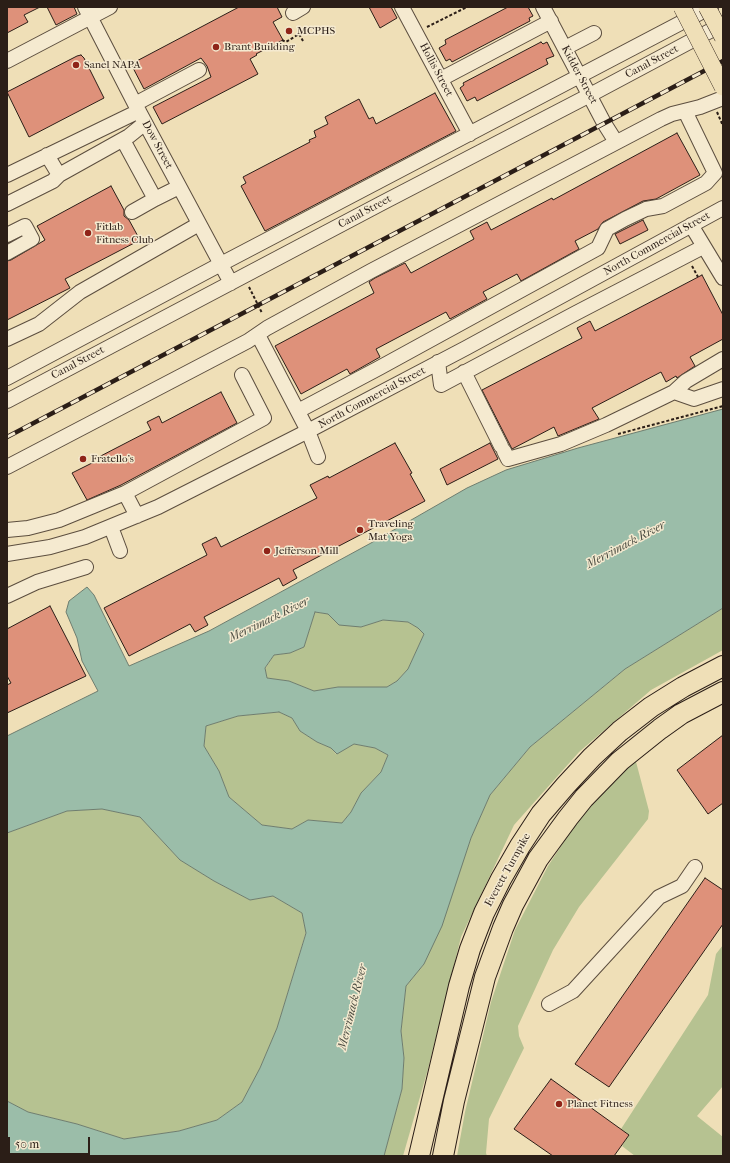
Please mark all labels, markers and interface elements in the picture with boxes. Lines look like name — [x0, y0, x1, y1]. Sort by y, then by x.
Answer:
place label: MCPHS — [297, 24, 335, 38]
marker: MCPHS — [284, 26, 294, 36]
place label: Brant Building — [224, 40, 295, 54]
street label: Hollis Street — [416, 41, 456, 99]
marker: Brant Building — [211, 42, 221, 52]
street label: Canal Street — [623, 42, 681, 82]
street label: Kidder Street — [558, 43, 600, 107]
place label: Sanel NAPA — [84, 58, 141, 72]
marker: Sanel NAPA — [71, 60, 81, 70]
street label: Dow Street — [139, 118, 175, 172]
street label: Canal Street — [336, 192, 394, 232]
street label: North Commercial Street — [601, 209, 713, 279]
place label: Fitlab Fitness Club — [96, 220, 154, 246]
marker: Fitlab Fitness Club — [83, 228, 93, 238]
street label: Canal Street — [49, 343, 107, 383]
street label: North Commercial Street — [316, 364, 428, 432]
place label: Fratello's — [91, 452, 134, 466]
marker: Fratello's — [78, 454, 88, 464]
place label: Traveling Mat Yoga — [368, 517, 413, 543]
water label: Merrimack River — [584, 518, 668, 572]
marker: Traveling Mat Yoga — [355, 525, 365, 535]
place label: Jefferson Mill — [275, 544, 339, 558]
marker: Jefferson Mill — [262, 546, 272, 556]
water label: Merrimack River — [227, 594, 311, 646]
street label: Everett Turnpike — [482, 831, 534, 909]
water label: Merrimack River — [335, 963, 371, 1051]
place label: Planet Fitness — [567, 1097, 633, 1111]
marker: Planet Fitness — [554, 1099, 564, 1109]
scale bar — [10, 1129, 92, 1155]
text: 50 m — [15, 1137, 39, 1151]

